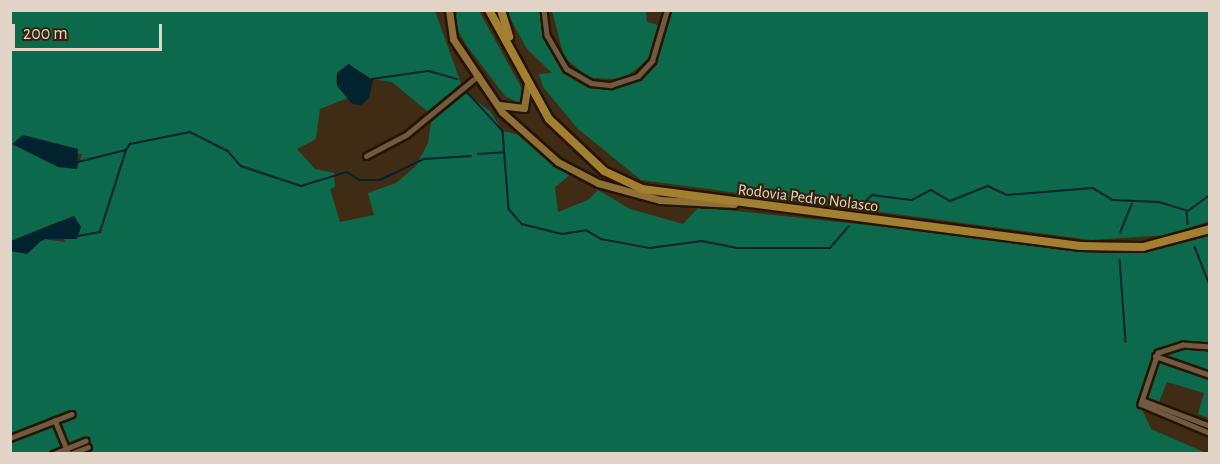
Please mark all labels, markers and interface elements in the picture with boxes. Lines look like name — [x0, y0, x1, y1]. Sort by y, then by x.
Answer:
scale bar — [15, 12, 165, 50]
text: 200 m — [23, 25, 68, 43]
street label: Rodovia Pedro Nolasco — [737, 180, 879, 216]

